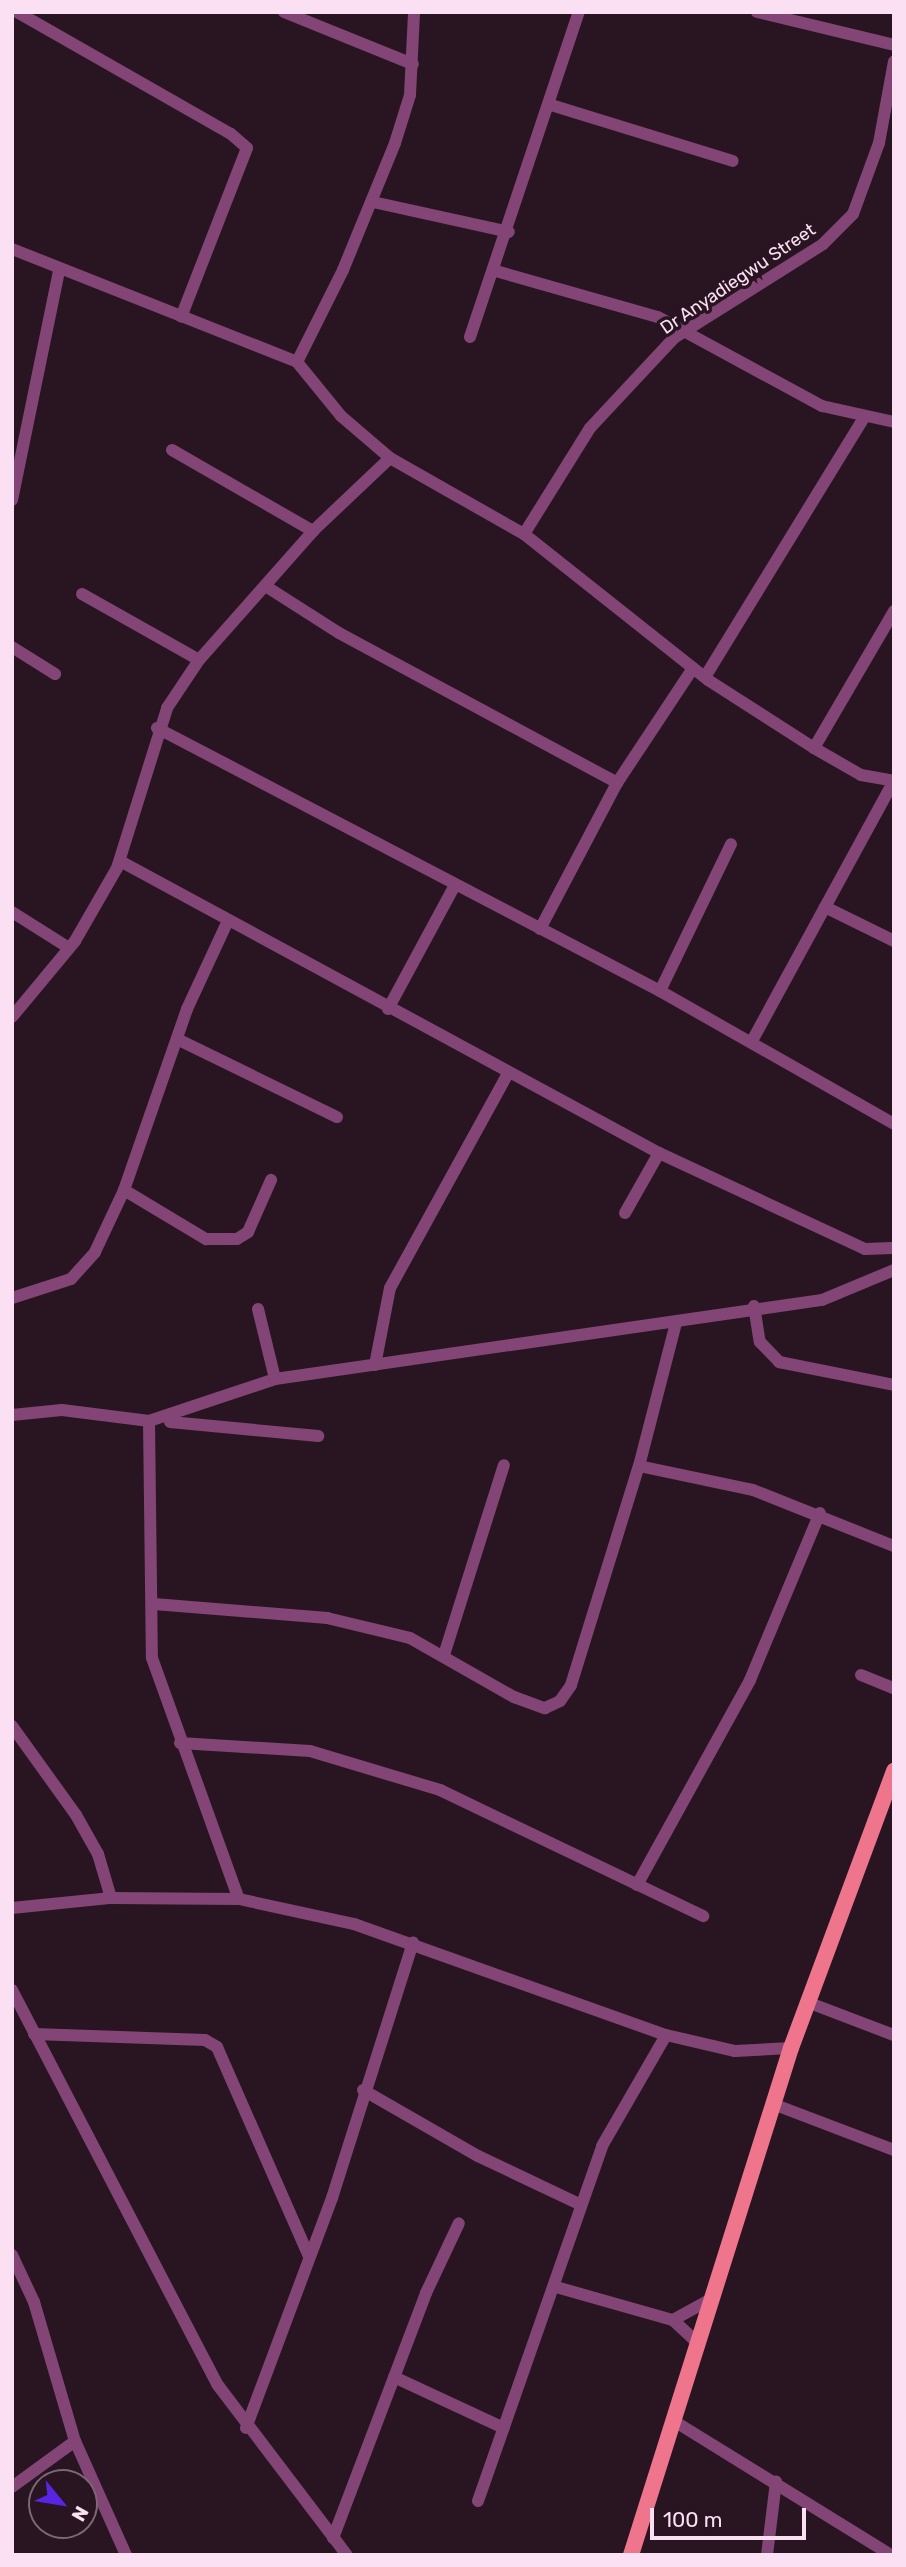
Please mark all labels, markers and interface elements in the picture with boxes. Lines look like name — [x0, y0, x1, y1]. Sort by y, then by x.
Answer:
street label: Dr Anyadiegwu Street — [656, 219, 820, 339]
north arrow — [28, 2469, 98, 2539]
scale bar — [654, 2494, 810, 2538]
text: N — [67, 2502, 93, 2525]
text: 100 m — [663, 2507, 722, 2532]

